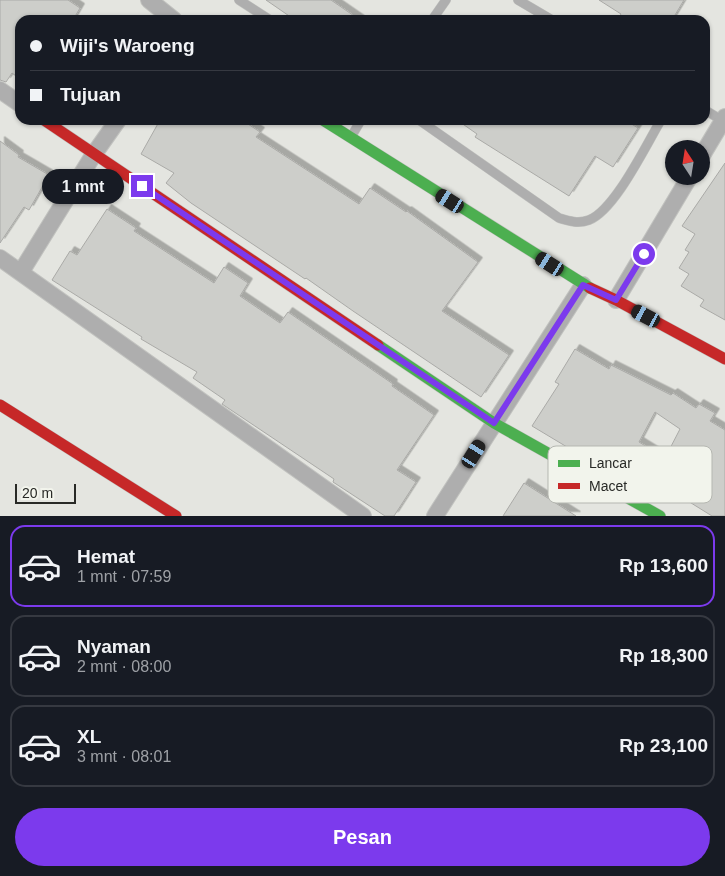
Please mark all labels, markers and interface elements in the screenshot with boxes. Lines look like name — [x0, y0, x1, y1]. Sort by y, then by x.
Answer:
text: Wiji's Waroeng — [60, 35, 195, 56]
text: Tujuan — [60, 84, 121, 105]
north arrow — [665, 140, 710, 185]
map controls — [665, 140, 710, 185]
callout: 1 mnt — [42, 168, 124, 204]
route end — [131, 175, 153, 197]
text: 1 mnt — [62, 178, 104, 195]
car — [433, 187, 466, 215]
route start — [633, 243, 655, 265]
car — [533, 250, 566, 278]
car — [629, 302, 662, 330]
car — [459, 437, 488, 471]
legend — [548, 446, 712, 503]
text: Lancar — [589, 455, 632, 471]
text: Macet — [589, 478, 627, 494]
scale bar — [15, 481, 76, 504]
text: 20 m — [22, 485, 53, 501]
icon: car — [17, 544, 62, 589]
text: Hemat — [77, 546, 135, 567]
text: Rp 13,600 — [619, 555, 708, 576]
text: 1 mnt · 07:59 — [77, 568, 171, 585]
icon: car — [17, 634, 62, 679]
text: Nyaman — [77, 636, 151, 657]
text: Rp 18,300 — [619, 645, 708, 666]
text: 2 mnt · 08:00 — [77, 658, 171, 675]
icon: car — [17, 724, 62, 769]
text: XL — [77, 726, 101, 747]
text: Rp 23,100 — [619, 735, 708, 756]
text: 3 mnt · 08:01 — [77, 748, 171, 765]
button: Pesan — [15, 808, 710, 866]

